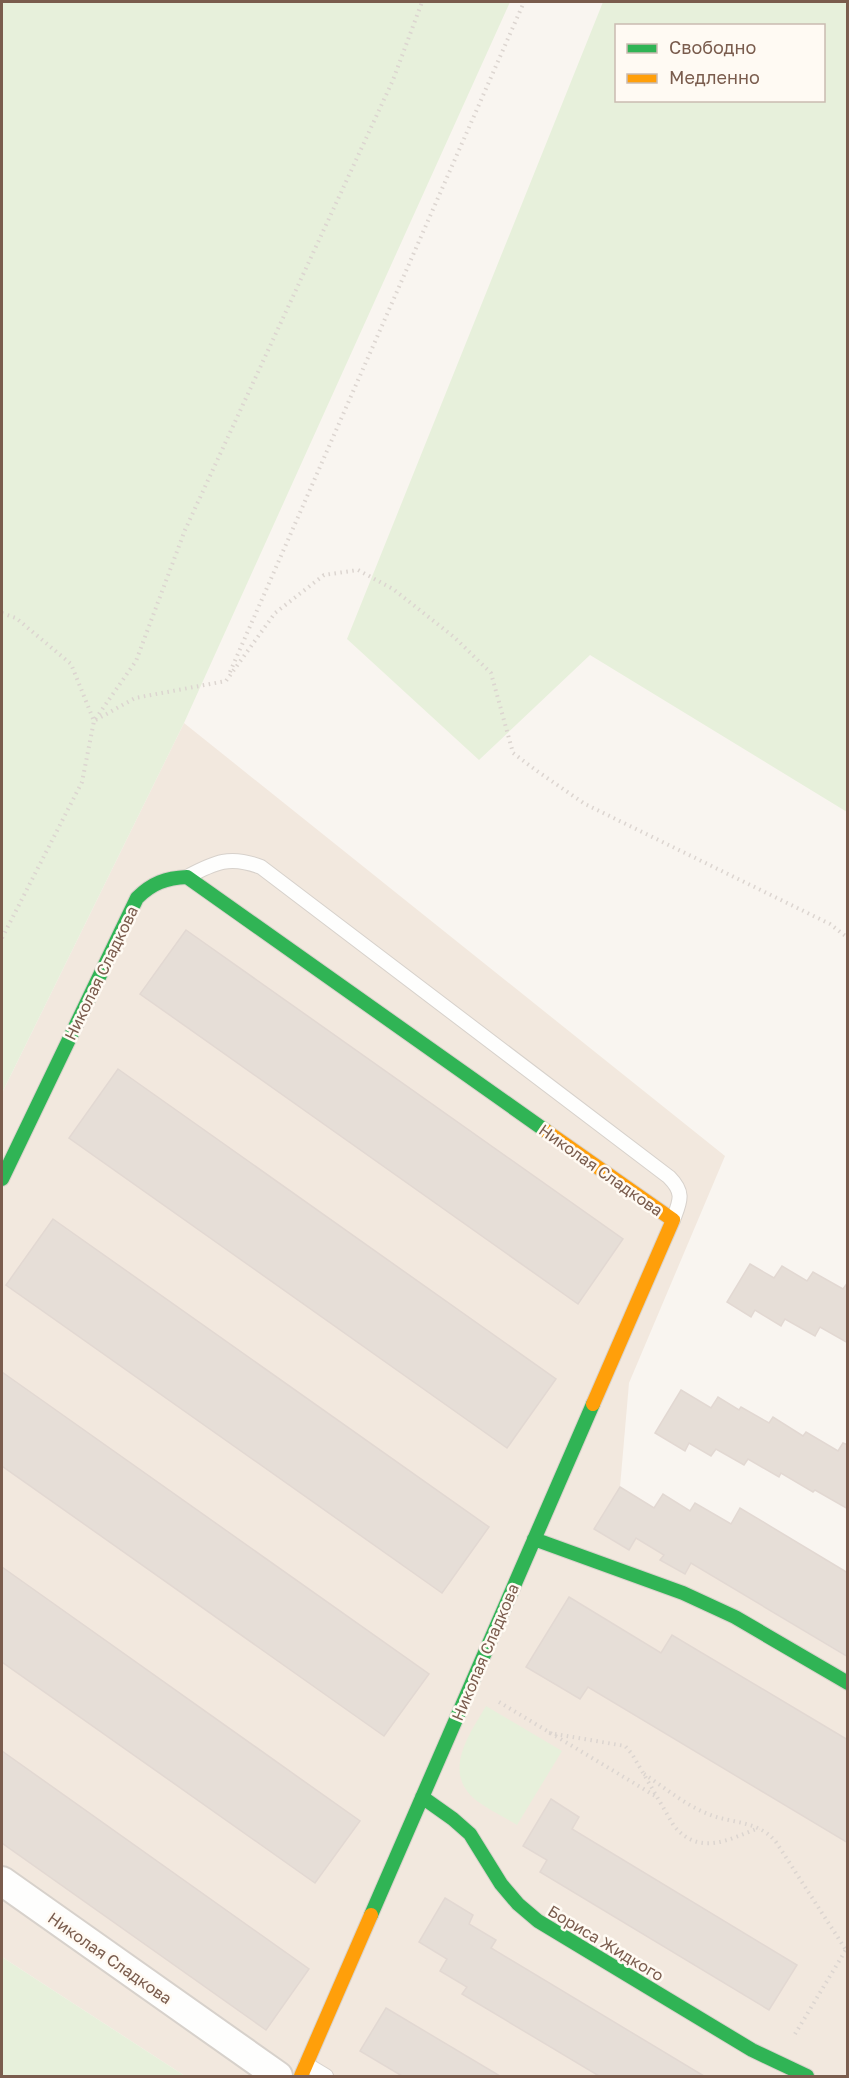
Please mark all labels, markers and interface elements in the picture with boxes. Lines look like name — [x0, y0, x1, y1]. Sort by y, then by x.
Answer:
legend — [615, 24, 825, 102]
text: Свободно — [669, 36, 756, 58]
text: Медленно — [669, 66, 760, 88]
street label: Николая Сладкова — [60, 903, 142, 1043]
street label: Николая Сладкова — [535, 1120, 667, 1220]
street label: Николая Сладкова — [447, 1581, 523, 1723]
street label: Бориса Жидкого — [544, 1901, 668, 1985]
street label: Николая Сладкова — [44, 1908, 176, 2008]

